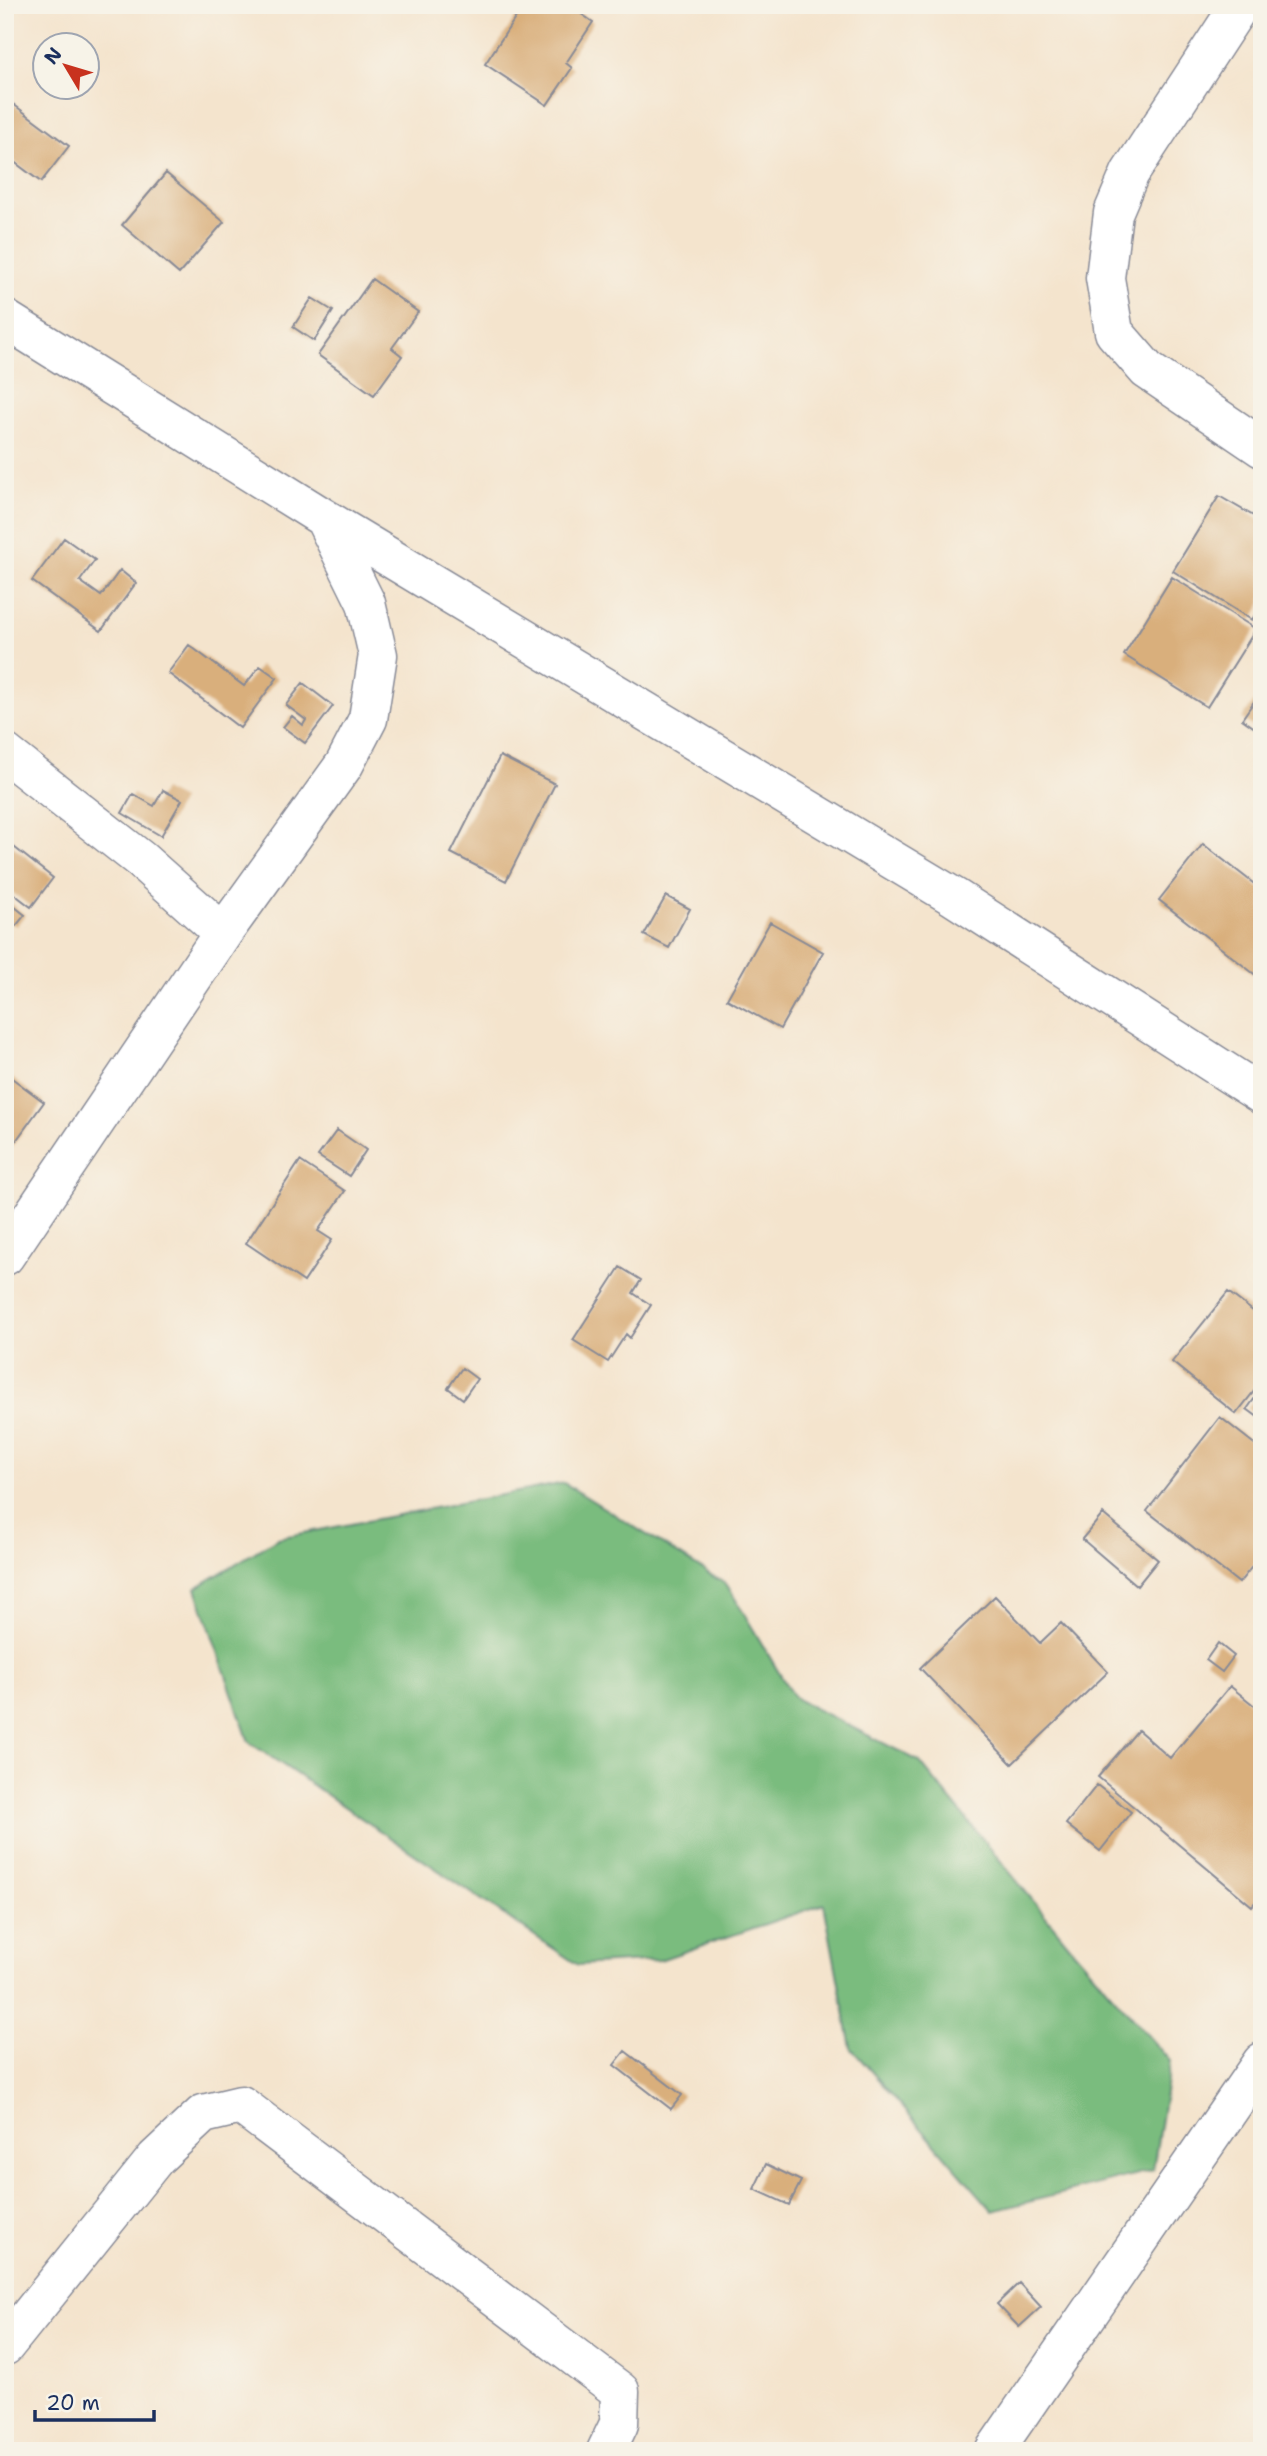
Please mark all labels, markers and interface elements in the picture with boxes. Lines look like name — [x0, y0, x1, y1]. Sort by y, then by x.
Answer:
north arrow — [32, 32, 102, 102]
text: N — [39, 42, 67, 69]
scale bar — [35, 2379, 154, 2423]
text: 20 m — [46, 2389, 100, 2417]

